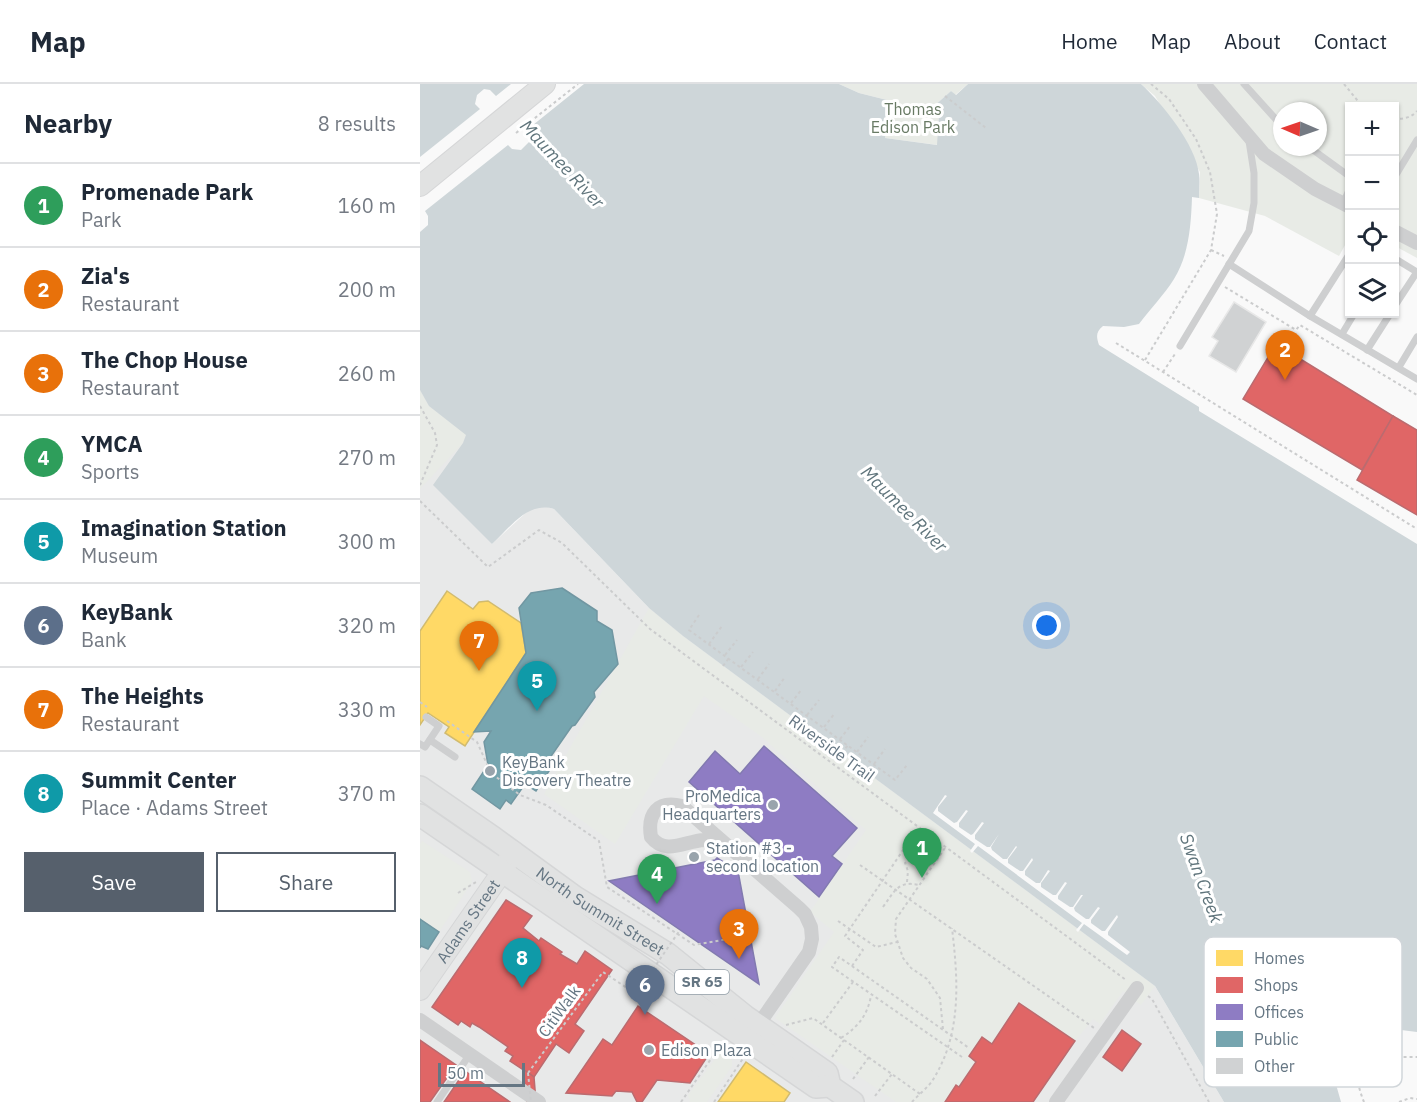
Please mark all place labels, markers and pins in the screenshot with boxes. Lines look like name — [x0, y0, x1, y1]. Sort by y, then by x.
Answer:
pin: 2 — [1266, 330, 1304, 380]
pin: 7 — [460, 622, 498, 671]
pin: 5 — [518, 662, 556, 711]
place label: KeyBank Discovery Theatre — [502, 752, 632, 790]
marker: KeyBank Discovery Theatre — [483, 764, 497, 778]
place label: ProMedica Headquarters — [662, 786, 761, 824]
marker: ProMedica Headquarters — [766, 798, 780, 812]
pin: 1 — [902, 828, 942, 878]
place label: Station #3 - second location — [706, 838, 819, 876]
marker: Station #3 - second location — [687, 850, 701, 864]
pin: 4 — [638, 854, 676, 904]
pin: 3 — [720, 910, 758, 959]
pin: 8 — [502, 938, 542, 988]
pin: 6 — [626, 966, 664, 1015]
place label: Edison Plaza — [661, 1040, 752, 1060]
marker: Edison Plaza — [642, 1043, 656, 1057]

